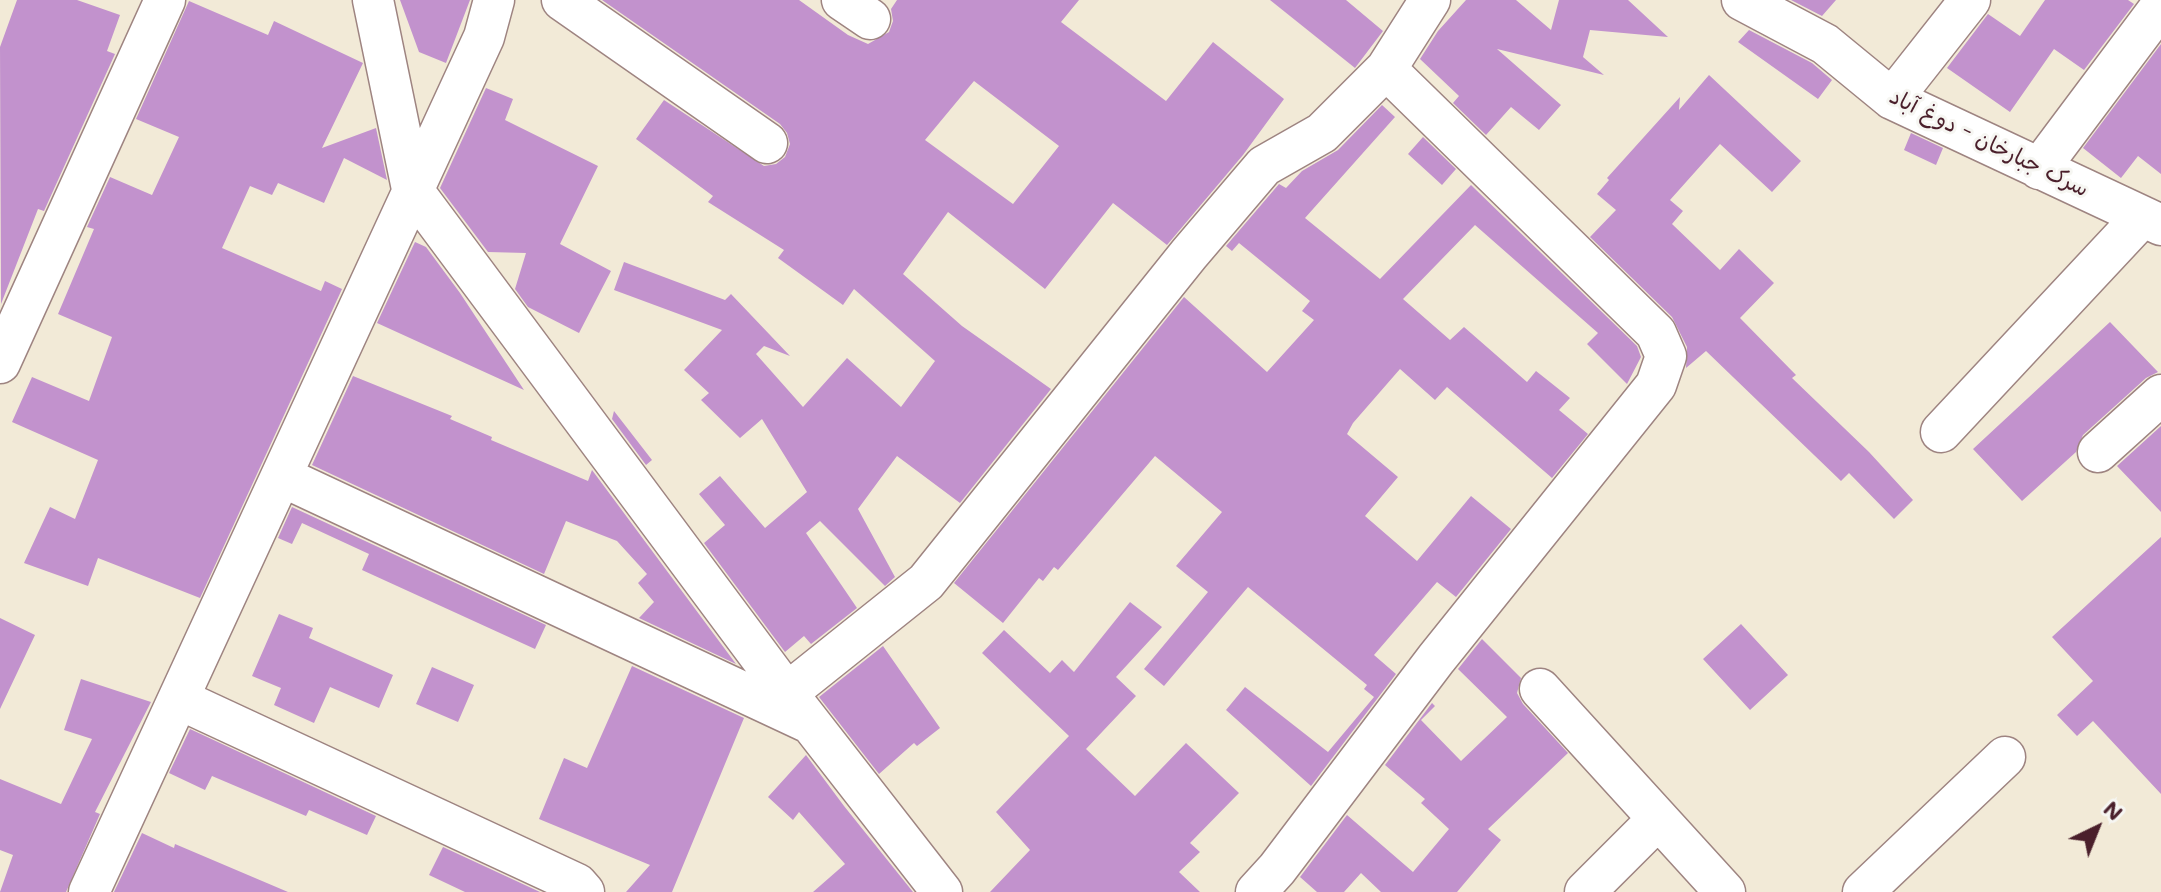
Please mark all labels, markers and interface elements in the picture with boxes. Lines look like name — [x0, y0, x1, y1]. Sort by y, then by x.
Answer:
street label: سرک جبارخان - دوغ آباد — [1885, 83, 2093, 203]
north arrow — [2057, 788, 2137, 868]
text: N — [2098, 794, 2130, 826]

